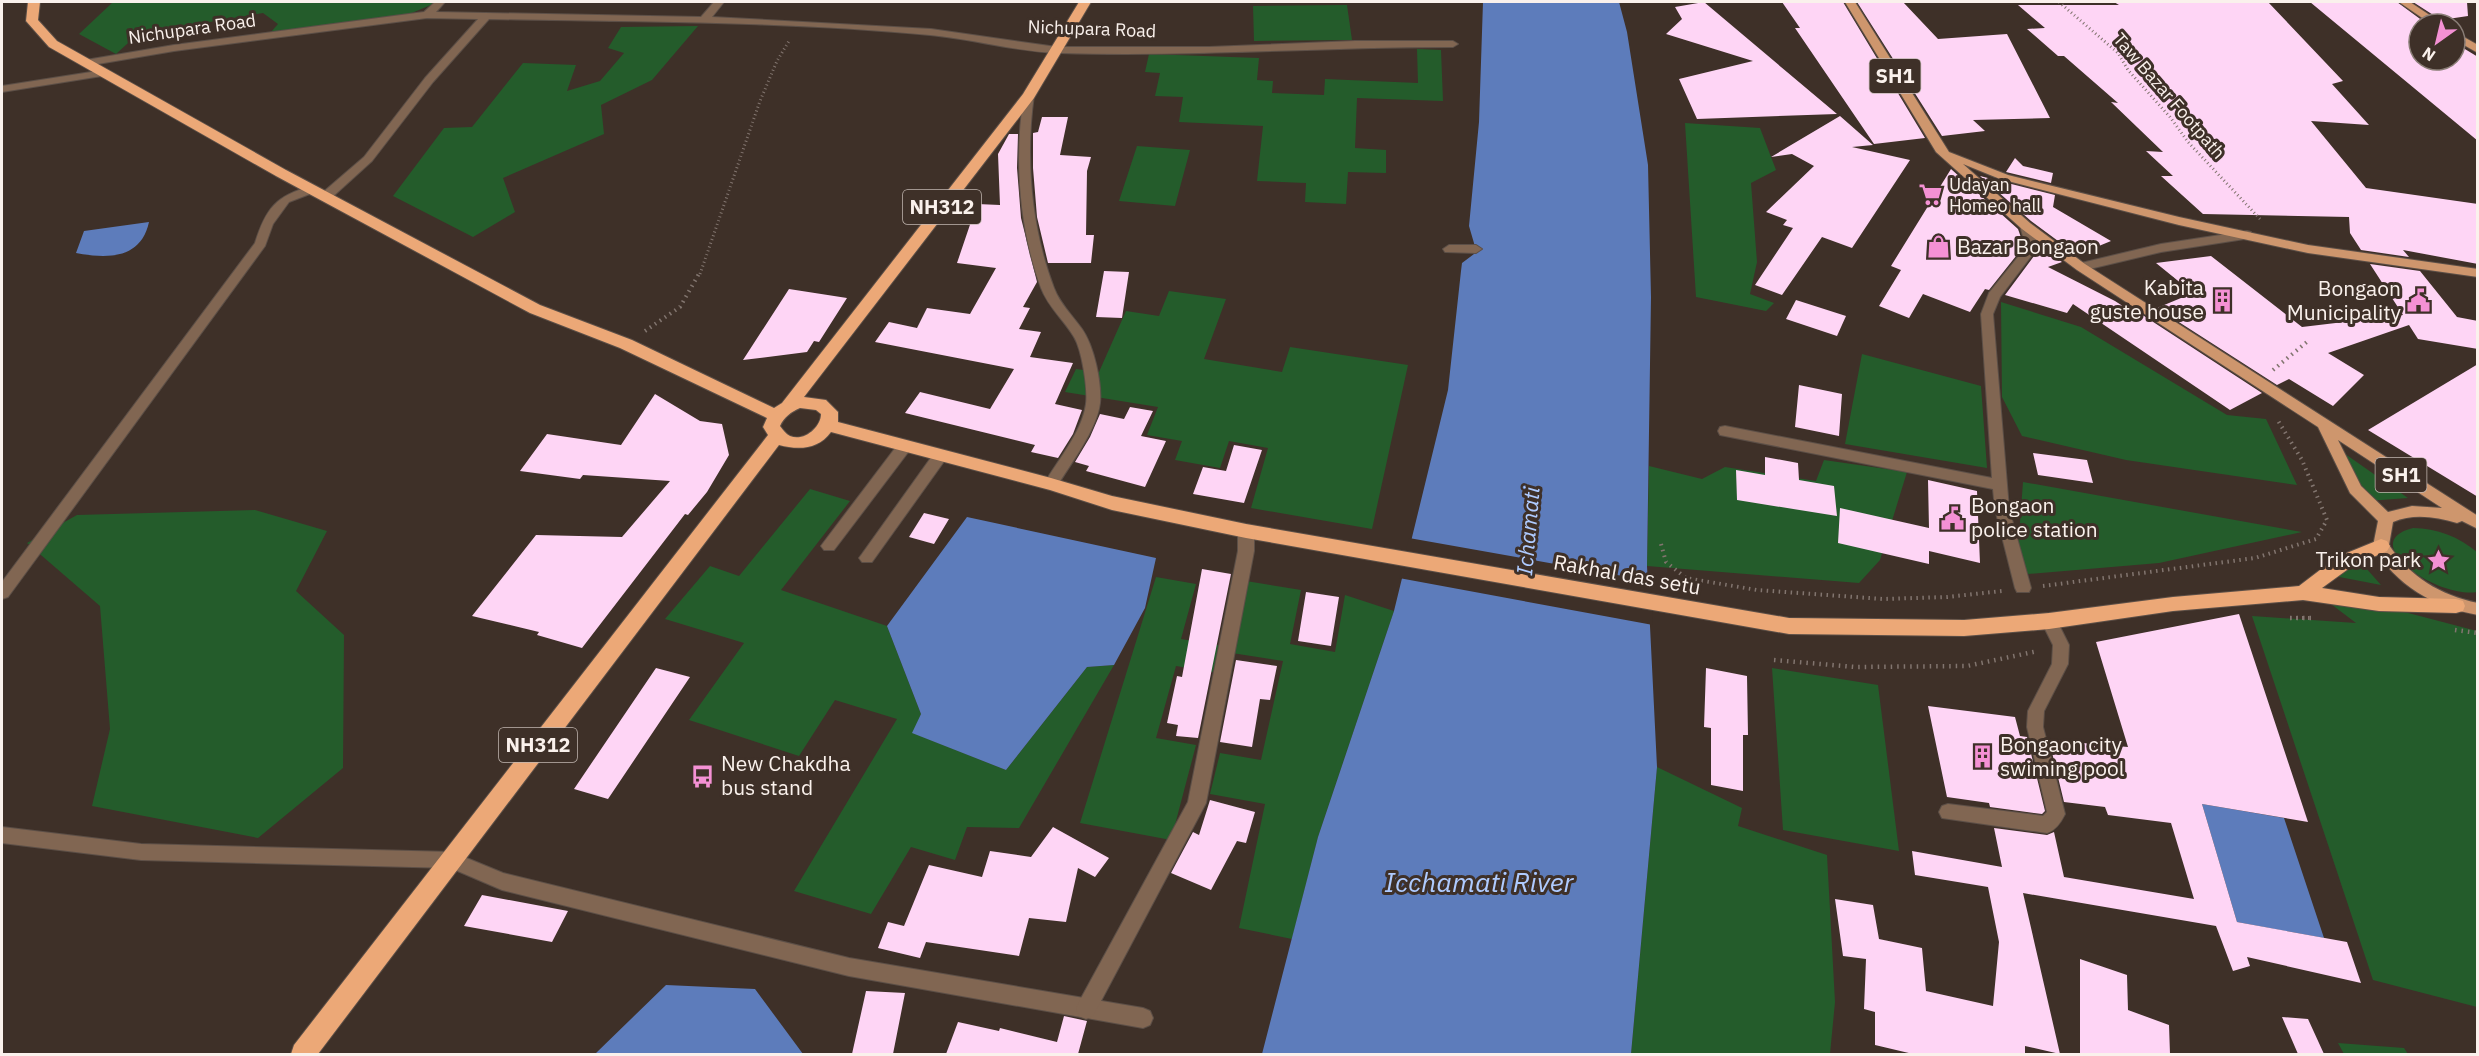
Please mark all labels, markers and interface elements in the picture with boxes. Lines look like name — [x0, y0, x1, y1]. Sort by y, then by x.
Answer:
street label: Nichupara Road — [127, 8, 257, 49]
north arrow — [2407, 12, 2467, 72]
street label: Nichupara Road — [1027, 15, 1157, 42]
street label: Taw Bazar Footpath — [2108, 28, 2230, 163]
text: N — [2418, 43, 2439, 66]
road number: SH1 — [1870, 59, 1920, 93]
place label: Udayan Homeo hall — [1949, 173, 2041, 217]
supermarket icon: Udayan Homeo hall — [1918, 182, 1944, 208]
road number: NH312 — [903, 190, 981, 224]
place label: Bazar Bongaon — [1957, 232, 2099, 260]
shop icon: Bazar Bongaon — [1926, 234, 1952, 260]
place label: Kabita guste house — [2090, 273, 2204, 325]
place label: Bongaon Municipality — [2287, 274, 2402, 326]
building icon: Kabita guste house — [2209, 287, 2235, 313]
public building icon: Bongaon Municipality — [2406, 288, 2432, 314]
road number: SH1 — [2376, 458, 2426, 492]
water label: Ichamati — [1509, 485, 1546, 576]
place label: Bongaon police station — [1971, 491, 2098, 543]
public building icon: Bongaon police station — [1940, 505, 1966, 531]
place label: Trikon park — [2315, 545, 2421, 573]
street label: Rakhal das setu — [1551, 547, 1703, 601]
place icon: Trikon park — [2426, 547, 2452, 573]
road number: NH312 — [499, 728, 577, 762]
place label: Bongaon city swiming pool — [2000, 730, 2125, 782]
building icon: Bongaon city swiming pool — [1969, 744, 1995, 770]
place label: New Chakdha bus stand — [721, 749, 851, 801]
bus stop icon: New Chakdha bus stand — [690, 763, 716, 789]
water label: Icchamati River — [1385, 864, 1575, 899]

